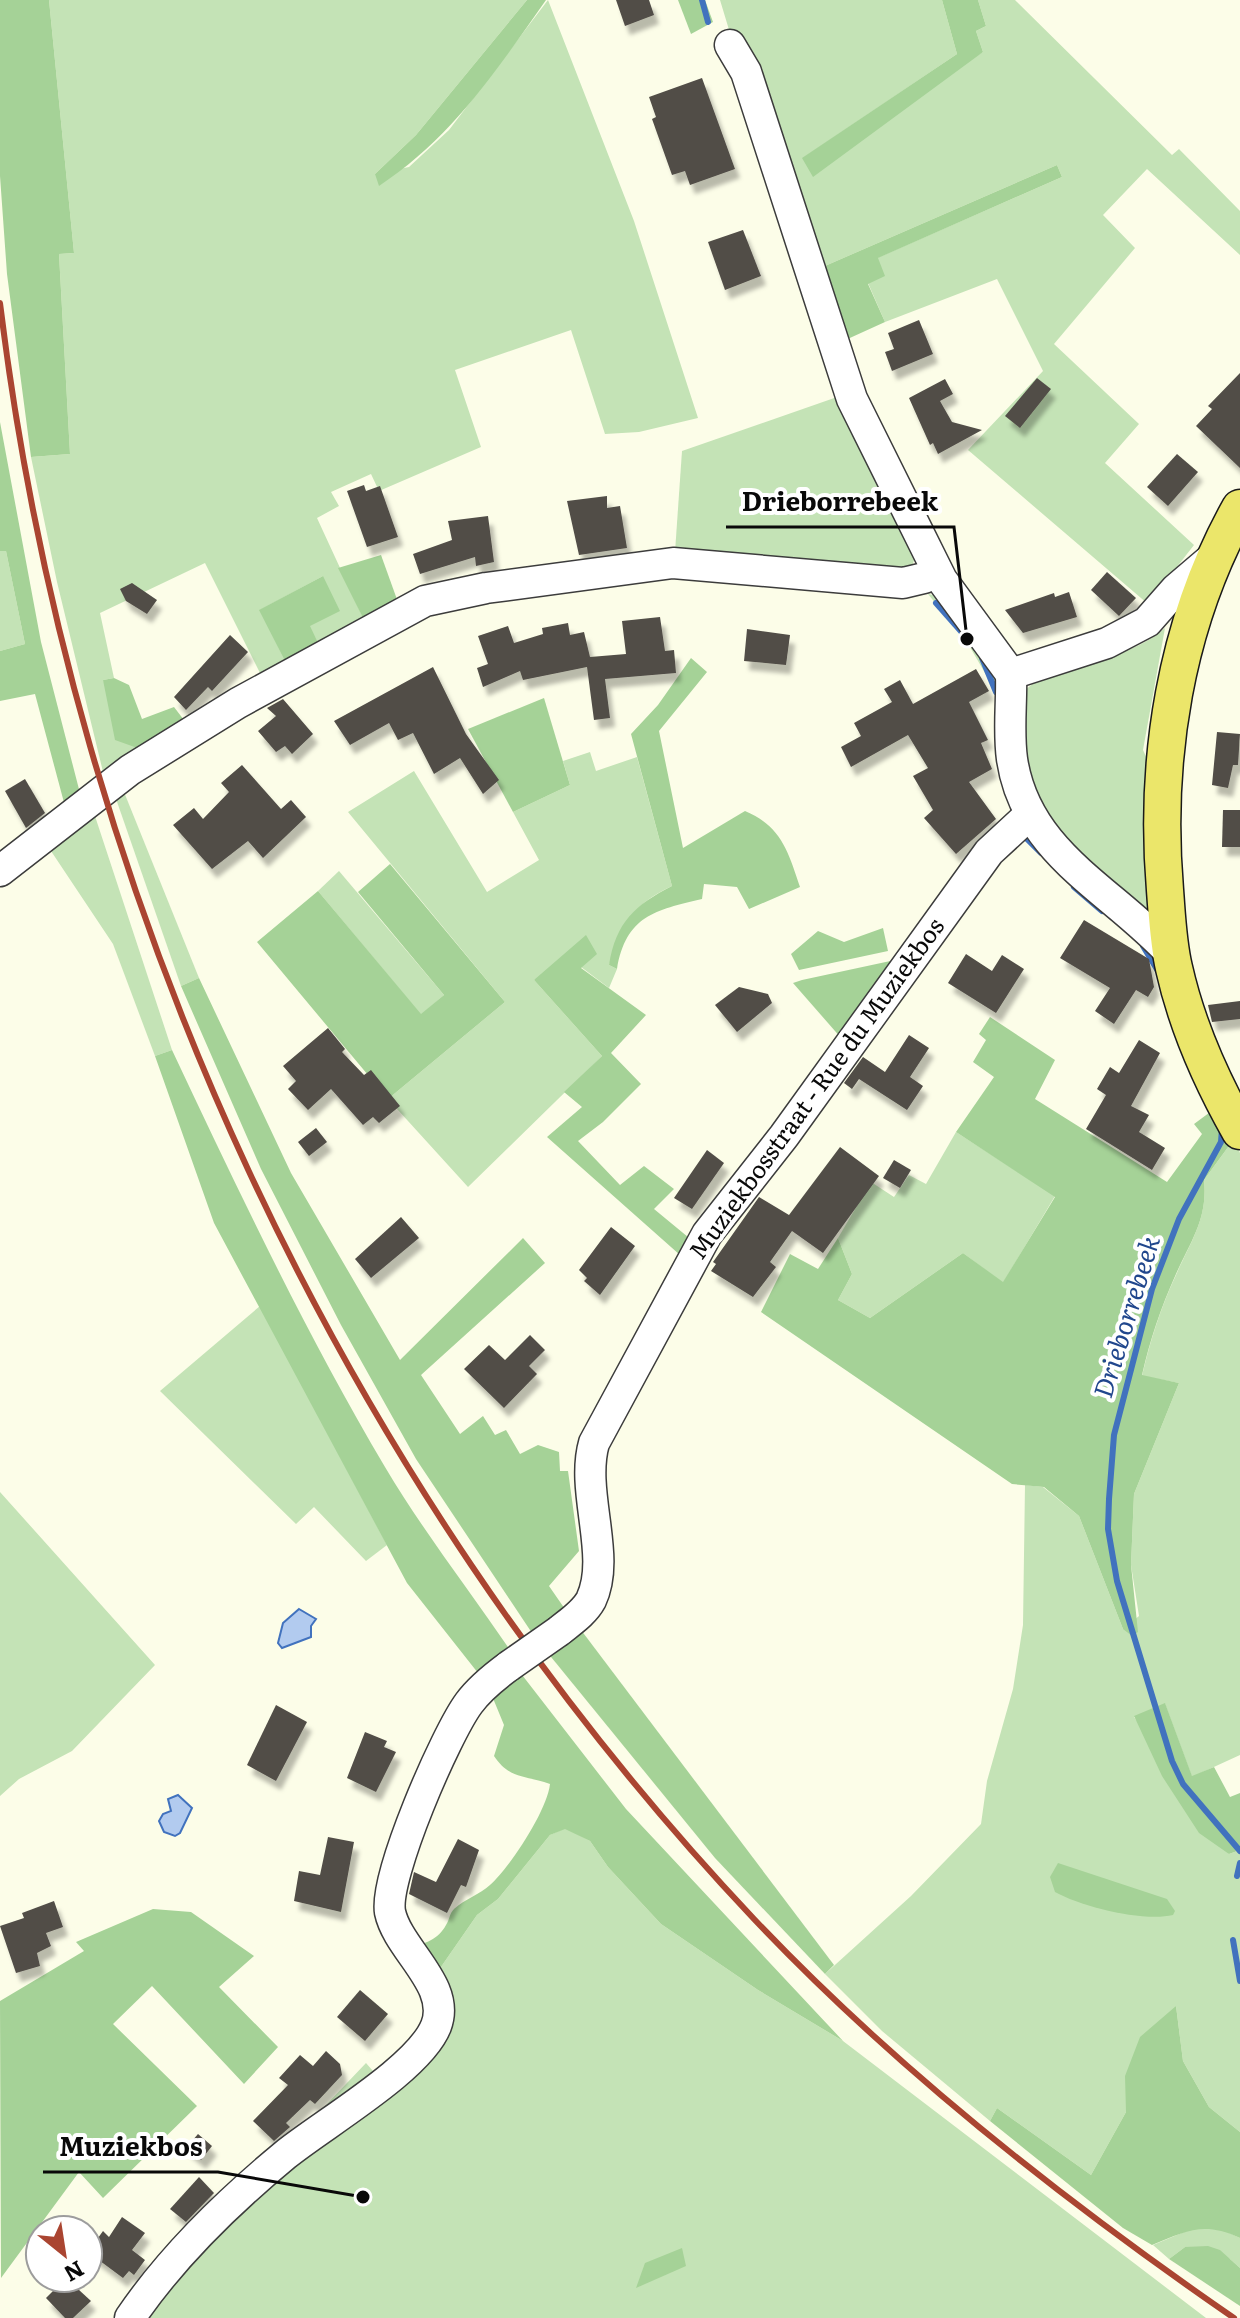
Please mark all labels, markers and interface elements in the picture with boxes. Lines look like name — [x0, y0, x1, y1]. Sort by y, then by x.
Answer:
callout: Drieborrebeek — [726, 477, 954, 527]
text: Drieborrebeek — [742, 480, 939, 519]
street label: Muziekbosstraat - Rue du Muziekbos — [679, 910, 951, 1265]
water label: Drieborrebeek — [1081, 1230, 1168, 1402]
callout: Muziekbos — [43, 2122, 218, 2172]
text: Muziekbos — [59, 2125, 203, 2164]
north arrow — [24, 2214, 104, 2294]
text: N — [59, 2254, 91, 2292]

